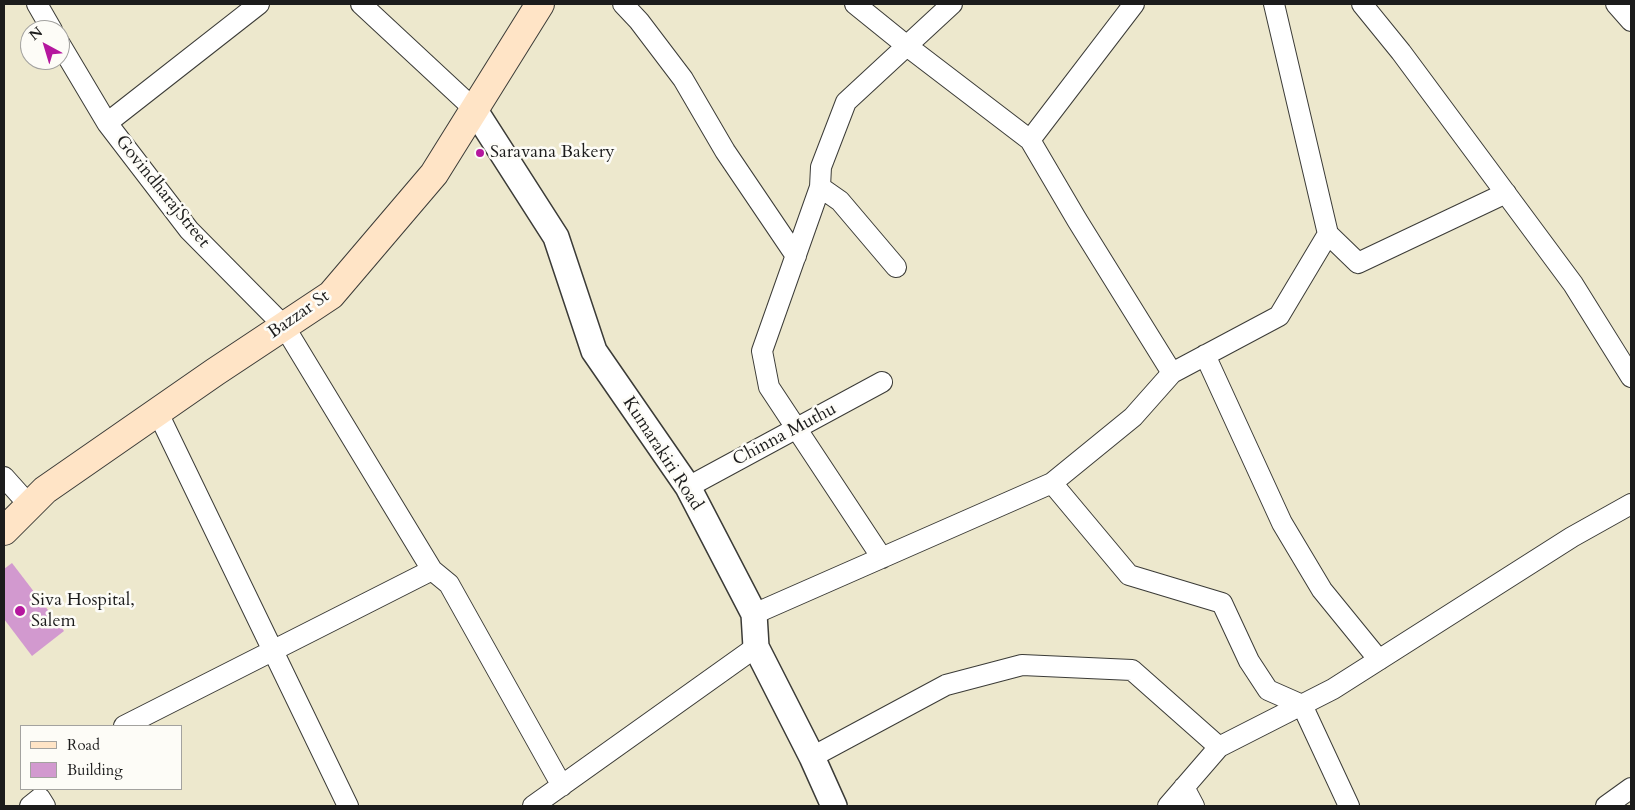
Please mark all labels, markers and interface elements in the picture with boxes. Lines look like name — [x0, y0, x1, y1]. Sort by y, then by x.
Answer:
north arrow — [20, 20, 70, 70]
text: N — [25, 23, 47, 45]
street label: GovindharajStreet — [110, 131, 214, 253]
place label: Saravana Bakery — [490, 142, 615, 164]
marker: Saravana Bakery — [474, 147, 486, 159]
street label: Bazzar St — [264, 286, 334, 344]
street label: Kumarakiri Road — [617, 393, 707, 515]
street label: Chinna Muthu — [730, 399, 840, 471]
place label: Siva Hospital, Salem — [31, 590, 135, 632]
marker: Siva Hospital, Salem — [13, 604, 27, 618]
legend — [20, 725, 182, 790]
text: Road — [67, 735, 100, 755]
text: Building — [67, 760, 123, 780]

